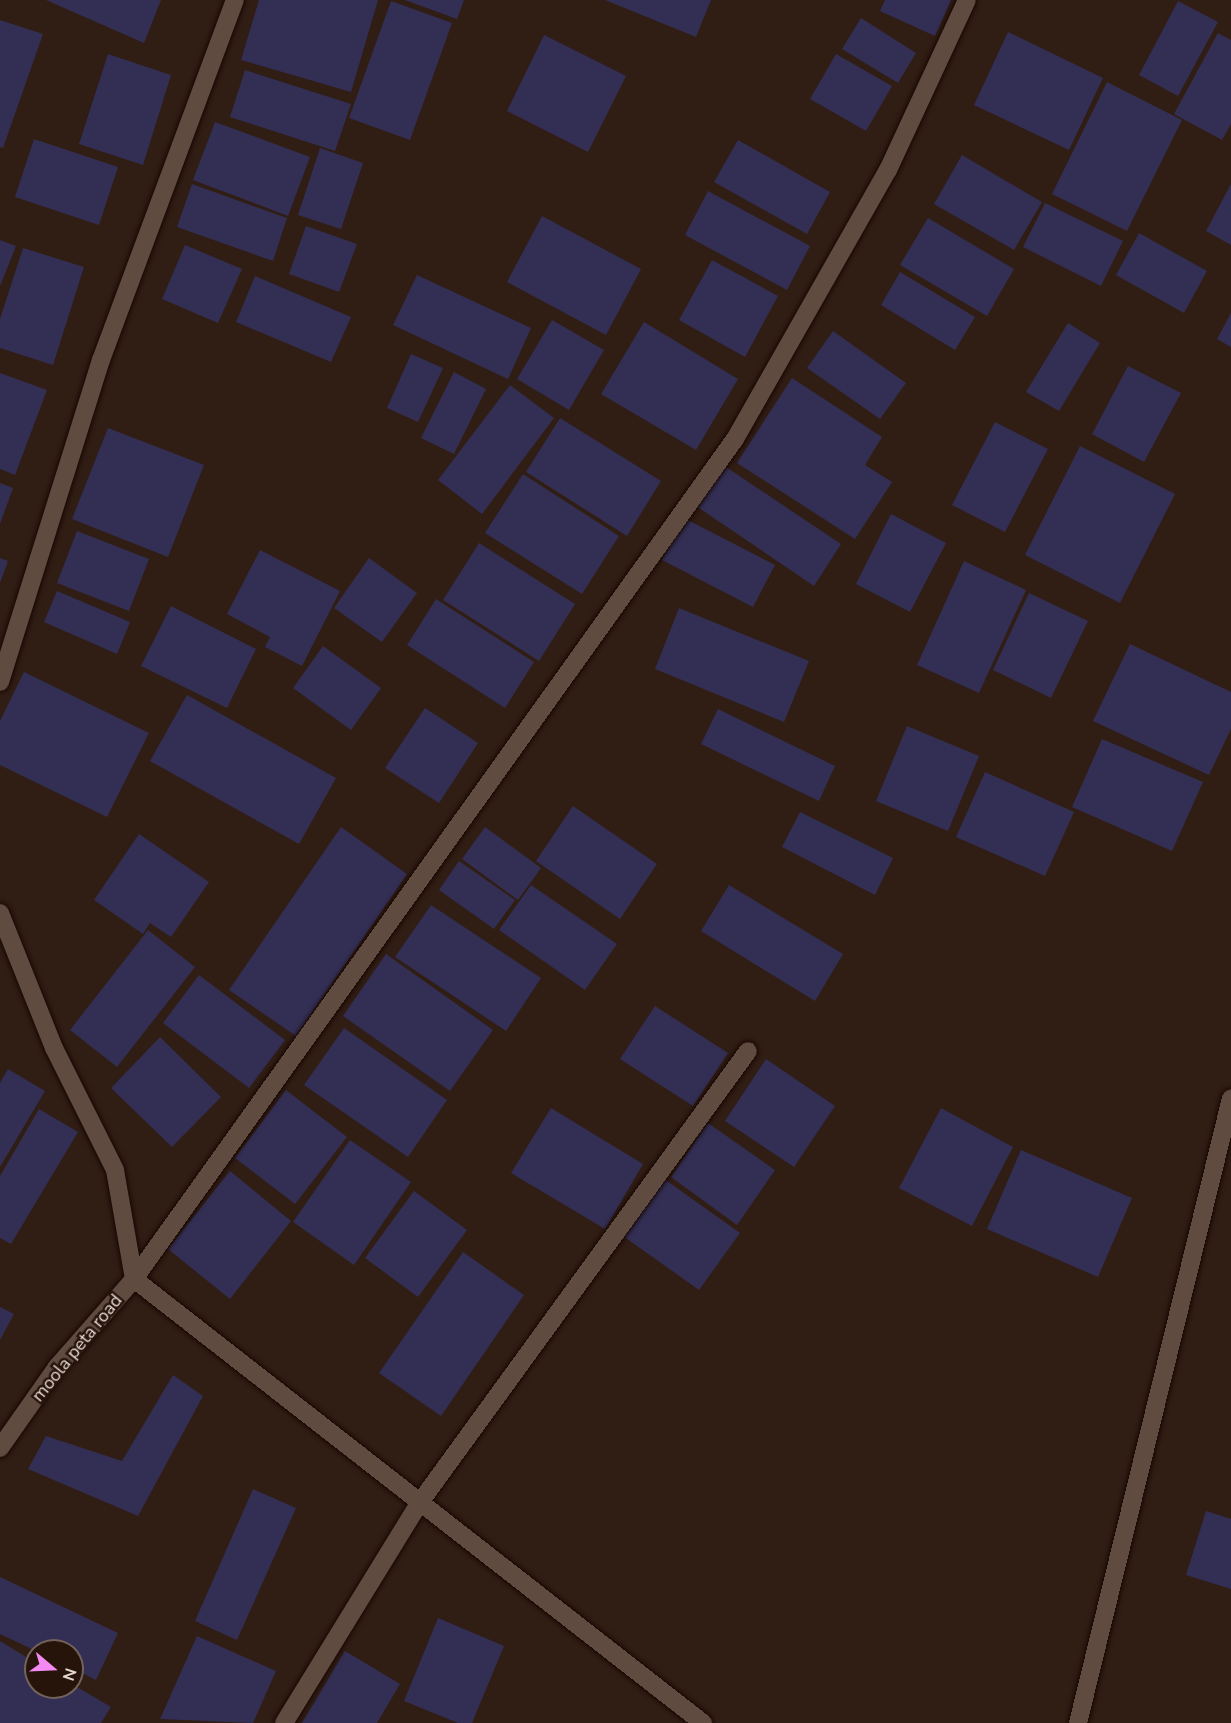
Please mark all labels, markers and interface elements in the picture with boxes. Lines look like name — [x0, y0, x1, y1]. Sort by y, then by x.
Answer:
street label: moola peta road — [27, 1290, 127, 1406]
north arrow — [24, 1639, 84, 1699]
text: N — [57, 1665, 81, 1683]

